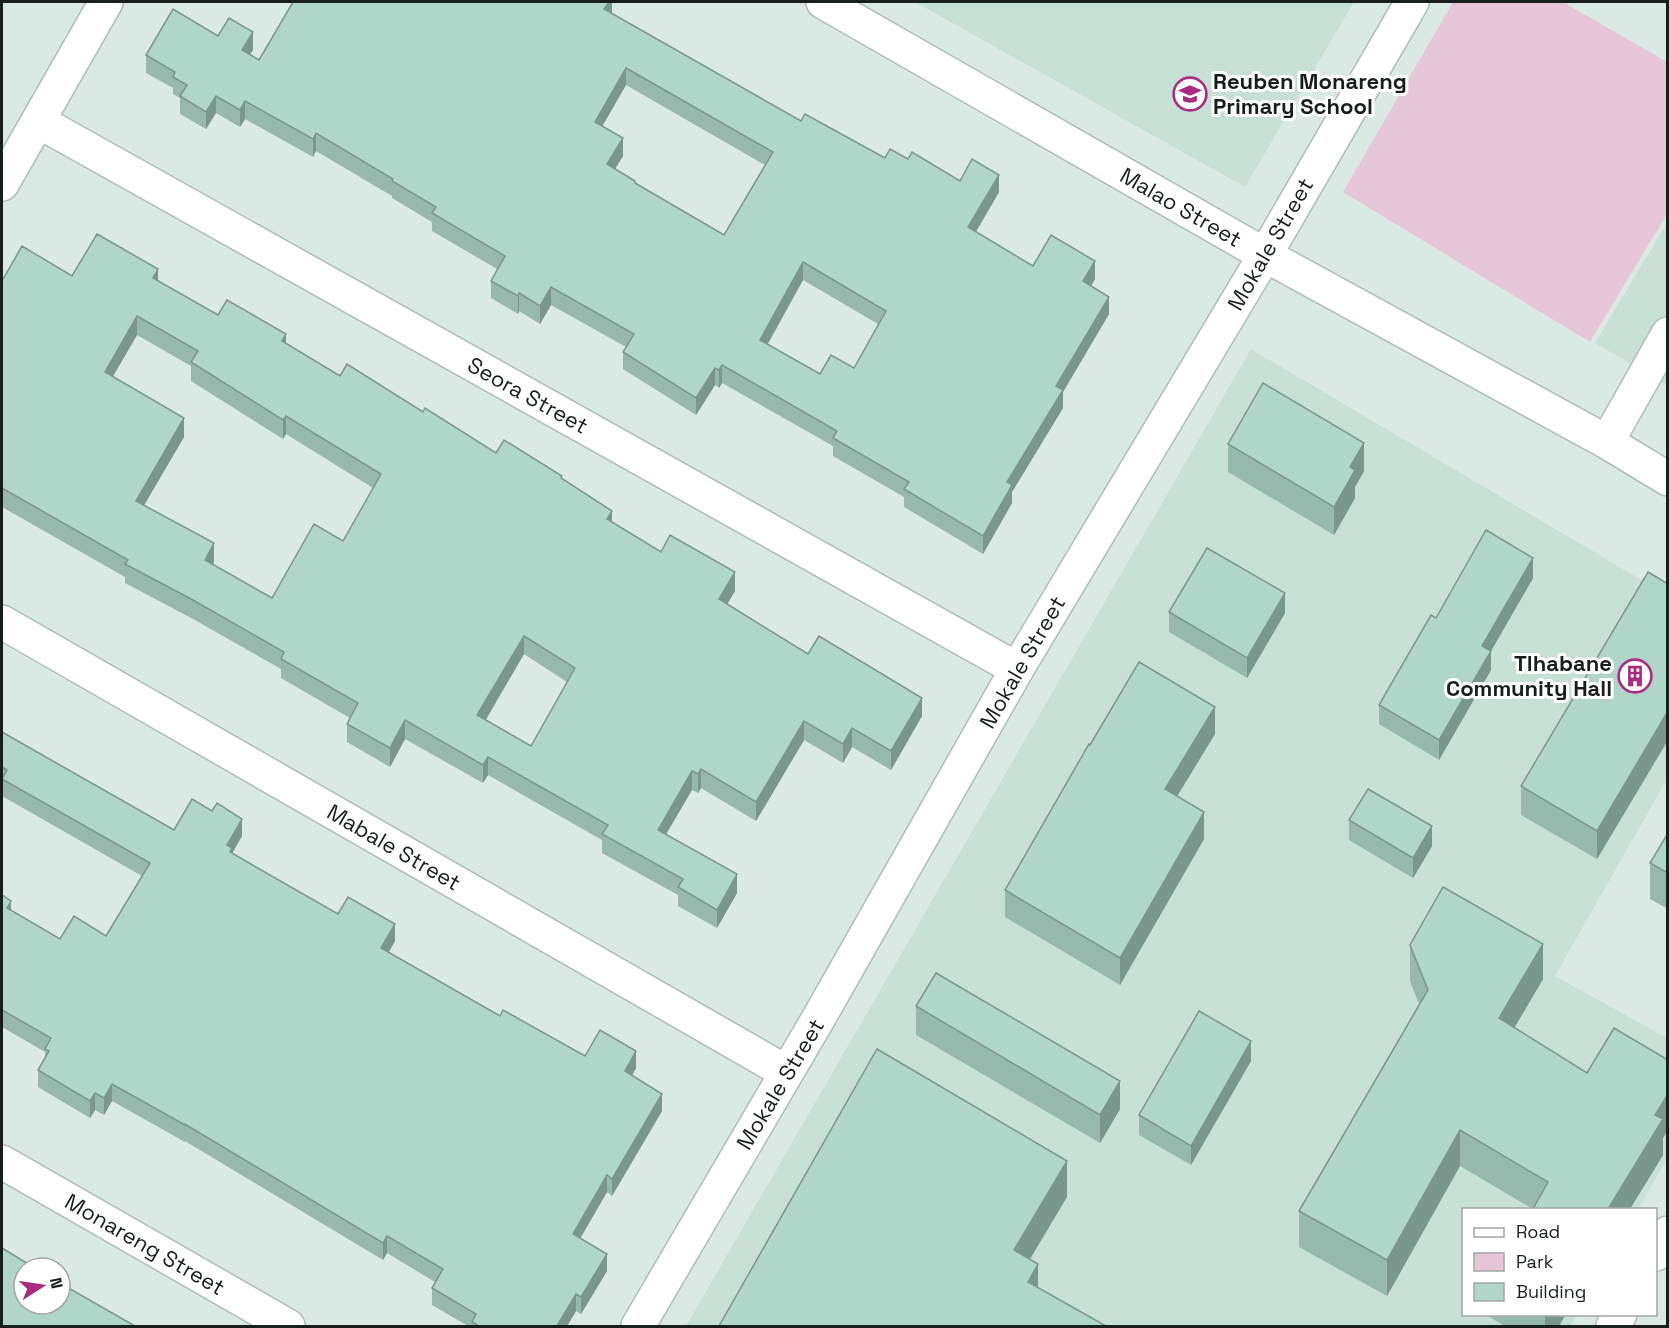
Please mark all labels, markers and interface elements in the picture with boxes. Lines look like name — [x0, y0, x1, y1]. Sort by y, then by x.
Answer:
place label: Reuben Monareng Primary School — [1213, 67, 1407, 120]
school or university icon: Reuben Monareng Primary School — [1172, 76, 1208, 112]
street label: Malao Street — [1115, 161, 1247, 253]
street label: Mokale Street — [1221, 173, 1319, 315]
street label: Seora Street — [463, 350, 593, 440]
street label: Mokale Street — [973, 591, 1071, 733]
place label: Tlhabane Community Hall — [1446, 649, 1612, 702]
building icon: Tlhabane Community Hall — [1617, 658, 1653, 694]
street label: Mabale Street — [322, 797, 466, 897]
street label: Mokale Street — [730, 1013, 830, 1155]
street label: Monareng Street — [60, 1187, 230, 1301]
legend — [1462, 1208, 1657, 1316]
text: Road — [1516, 1220, 1560, 1243]
text: Park — [1516, 1250, 1554, 1273]
north arrow — [12, 1256, 72, 1316]
text: N — [45, 1276, 68, 1290]
text: Building — [1516, 1280, 1586, 1303]

